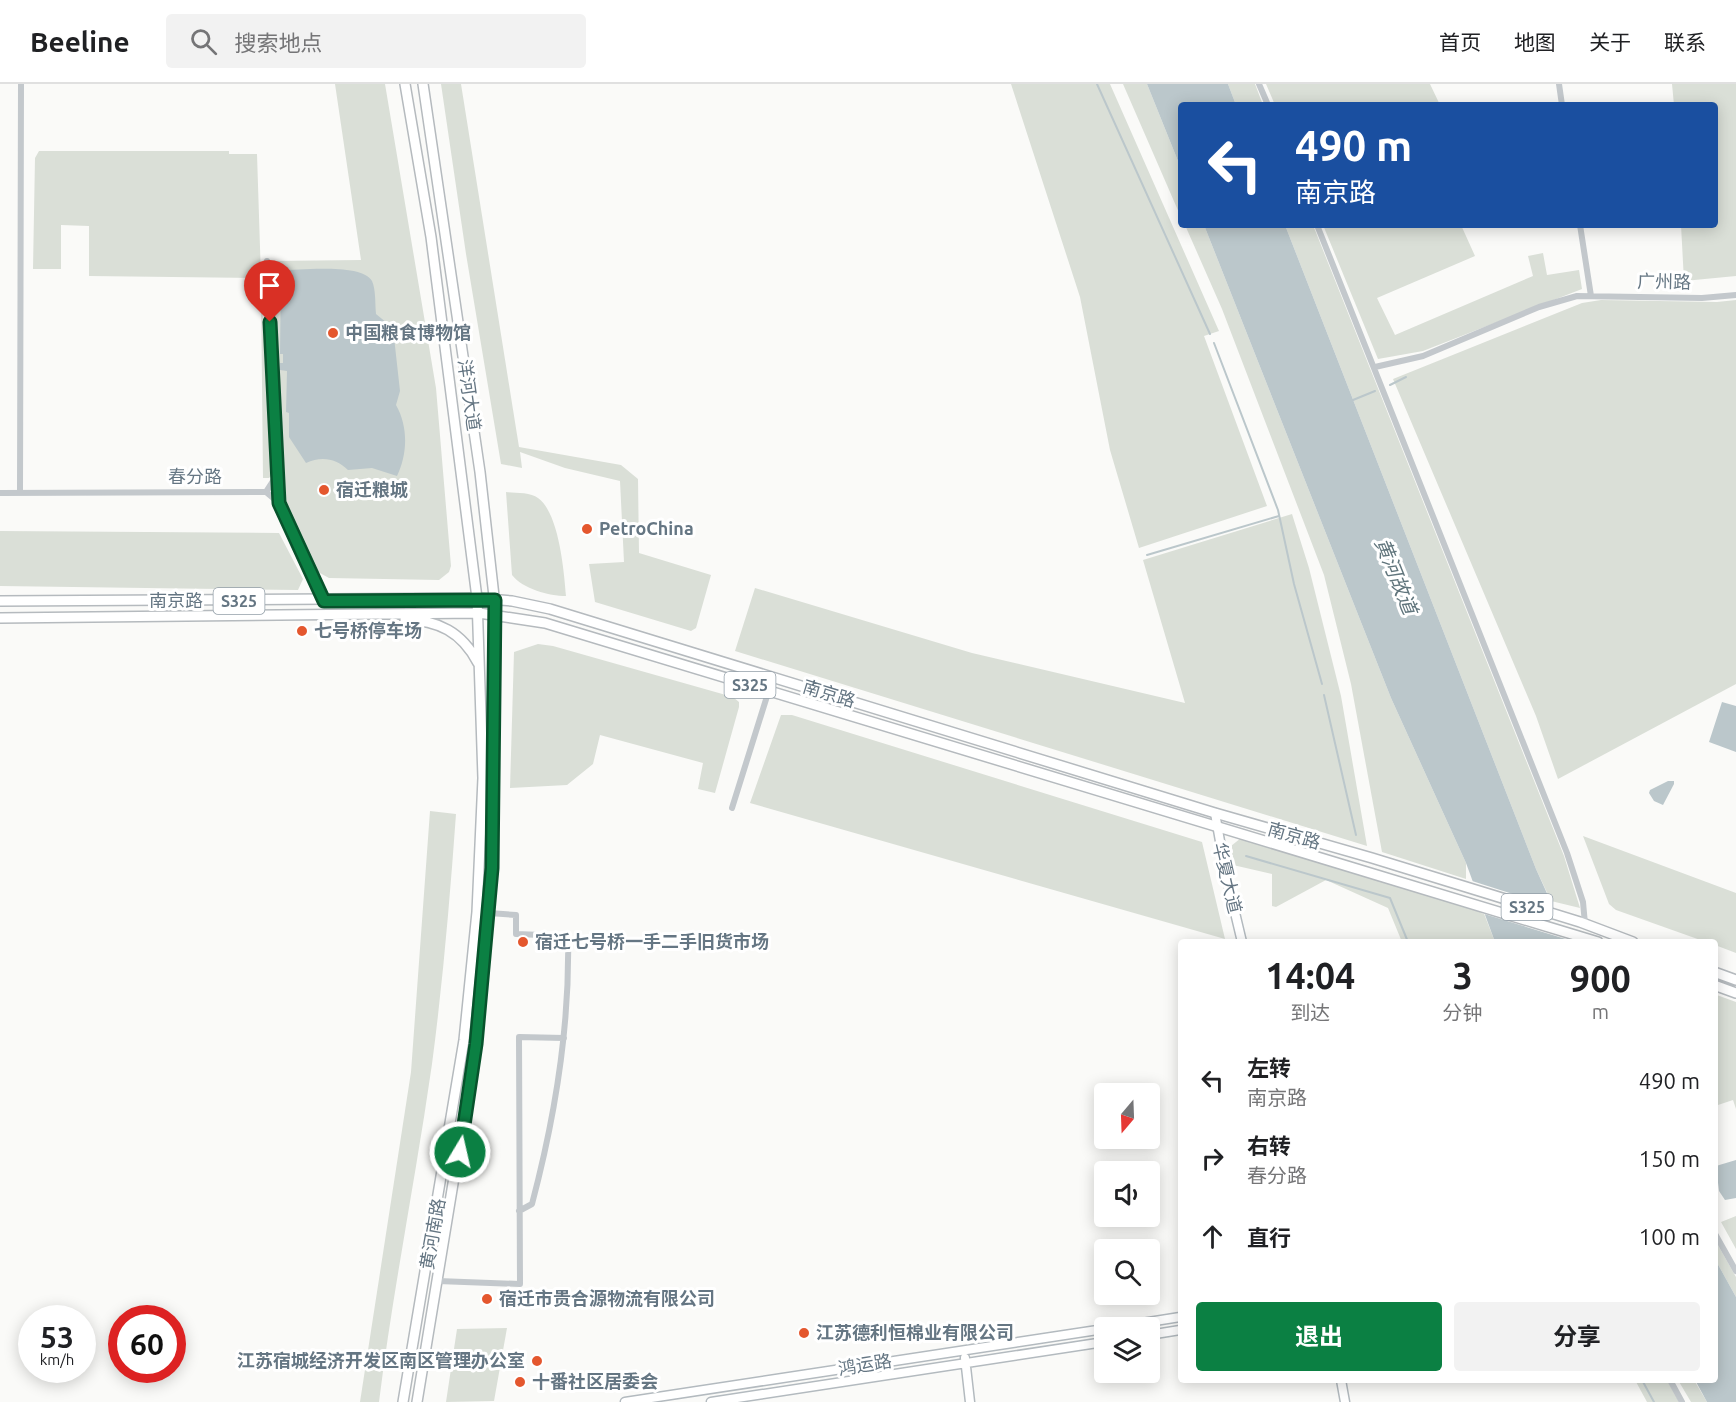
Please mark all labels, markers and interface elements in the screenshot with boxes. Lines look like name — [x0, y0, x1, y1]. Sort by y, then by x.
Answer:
search box — [166, 14, 586, 68]
icon: search — [187, 25, 220, 58]
text: Beeline — [30, 26, 130, 57]
text: 搜索地点 — [235, 30, 323, 55]
text: 首页 — [1439, 30, 1481, 54]
text: 地图 — [1514, 30, 1556, 54]
text: 关于 — [1589, 30, 1631, 54]
text: 联系 — [1664, 30, 1706, 54]
text: 490 m — [1295, 122, 1412, 169]
icon: left — [1196, 126, 1274, 204]
text: 南京路 — [1295, 177, 1376, 207]
pin — [244, 260, 295, 322]
icon: arrive — [253, 269, 286, 302]
street label: 广州路 — [1637, 271, 1691, 291]
place label: 中国粮食博物馆 — [345, 322, 471, 342]
marker: 中国粮食博物馆 — [326, 326, 340, 340]
street label: 洋河大道 — [455, 358, 485, 432]
street label: 春分路 — [168, 466, 222, 486]
place label: 宿迁粮城 — [336, 479, 408, 499]
marker: 宿迁粮城 — [317, 483, 331, 497]
place label: PetroChina — [599, 518, 694, 538]
marker: PetroChina — [580, 522, 594, 536]
water label: 黄河故道 — [1371, 534, 1423, 620]
road number: S325 — [214, 588, 264, 614]
street label: 南京路 — [149, 590, 203, 610]
place label: 七号桥停车场 — [314, 620, 422, 640]
marker: 七号桥停车场 — [295, 624, 309, 638]
road number: S325 — [724, 672, 776, 698]
street label: 南京路 — [801, 676, 858, 711]
street label: 南京路 — [1266, 818, 1323, 852]
street label: 华夏大道 — [1210, 840, 1246, 915]
road number: S325 — [1502, 894, 1552, 920]
place label: 宿迁七号桥一手二手旧货市场 — [535, 931, 769, 951]
marker: 宿迁七号桥一手二手旧货市场 — [516, 935, 530, 949]
text: 14:04 — [1265, 955, 1355, 996]
text: 3 — [1452, 955, 1473, 996]
text: 900 — [1570, 958, 1631, 999]
text: m — [1592, 1000, 1609, 1023]
text: 到达 — [1290, 1001, 1330, 1024]
text: 分钟 — [1443, 1001, 1483, 1024]
text: 左转 — [1247, 1055, 1291, 1080]
icon: left — [1196, 1064, 1229, 1097]
text: 490 m — [1639, 1068, 1700, 1093]
north arrow — [1094, 1083, 1160, 1149]
map controls — [1094, 1083, 1160, 1383]
text: 南京路 — [1247, 1086, 1307, 1109]
position arrow — [428, 1120, 492, 1184]
text: 右转 — [1247, 1133, 1291, 1158]
icon: right — [1196, 1142, 1229, 1175]
text: 150 m — [1639, 1146, 1700, 1171]
button: sound — [1094, 1161, 1160, 1227]
text: 春分路 — [1247, 1164, 1307, 1187]
street label: 黄河南路 — [416, 1197, 448, 1271]
icon: ahead — [1196, 1220, 1229, 1253]
text: 100 m — [1639, 1224, 1700, 1249]
text: 直行 — [1247, 1225, 1291, 1250]
button: search — [1094, 1239, 1160, 1305]
place label: 宿迁市贵合源物流有限公司 — [499, 1288, 715, 1308]
marker: 宿迁市贵合源物流有限公司 — [480, 1292, 494, 1306]
button: 退出 — [1196, 1302, 1442, 1371]
button: 分享 — [1454, 1302, 1700, 1371]
speed limit sign: 60 — [108, 1305, 186, 1383]
button: layers — [1094, 1317, 1160, 1383]
text: 53 — [40, 1320, 74, 1354]
place label: 江苏德利恒棉业有限公司 — [816, 1322, 1014, 1342]
marker: 江苏德利恒棉业有限公司 — [797, 1326, 811, 1340]
place label: 江苏宿城经济开发区南区管理办公室 — [237, 1350, 525, 1370]
street label: 鸿运路 — [837, 1350, 893, 1378]
text: km/h — [40, 1351, 74, 1368]
marker: 江苏宿城经济开发区南区管理办公室 — [530, 1354, 544, 1368]
place label: 十番社区居委会 — [532, 1371, 658, 1391]
marker: 十番社区居委会 — [513, 1375, 527, 1389]

